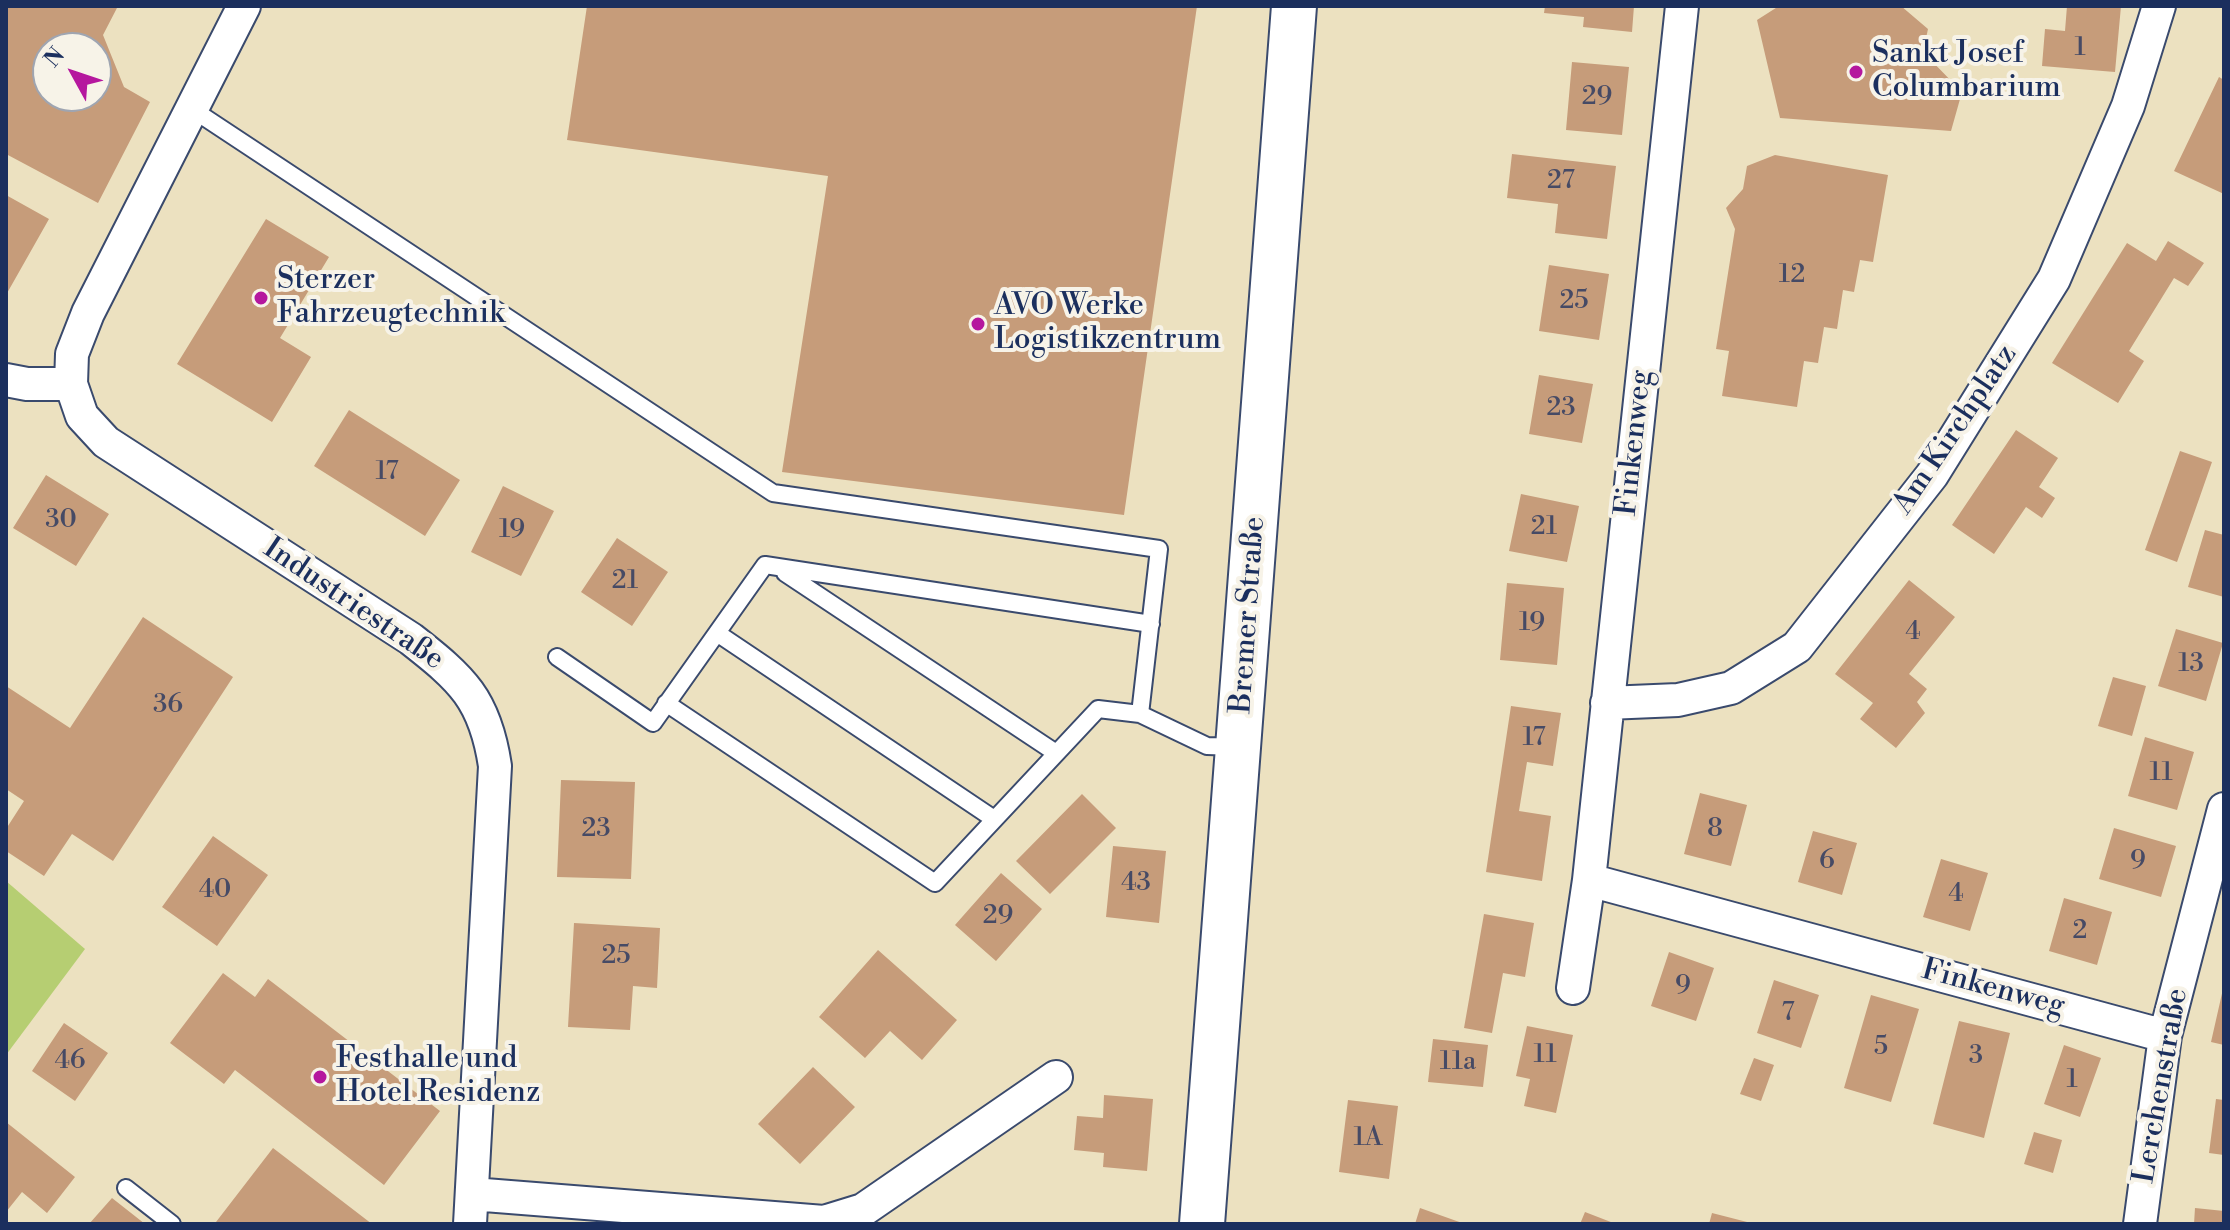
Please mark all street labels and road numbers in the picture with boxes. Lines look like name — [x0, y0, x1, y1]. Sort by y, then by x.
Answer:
street label: Am Kirchplatz — [1886, 338, 2026, 522]
street label: Finkenweg — [1609, 368, 1661, 518]
street label: Bremer Straße — [1224, 515, 1274, 715]
street label: Industriestraße — [256, 531, 450, 679]
street label: Finkenweg — [1917, 953, 2069, 1025]
street label: Lerchenstraße — [2127, 986, 2197, 1186]

